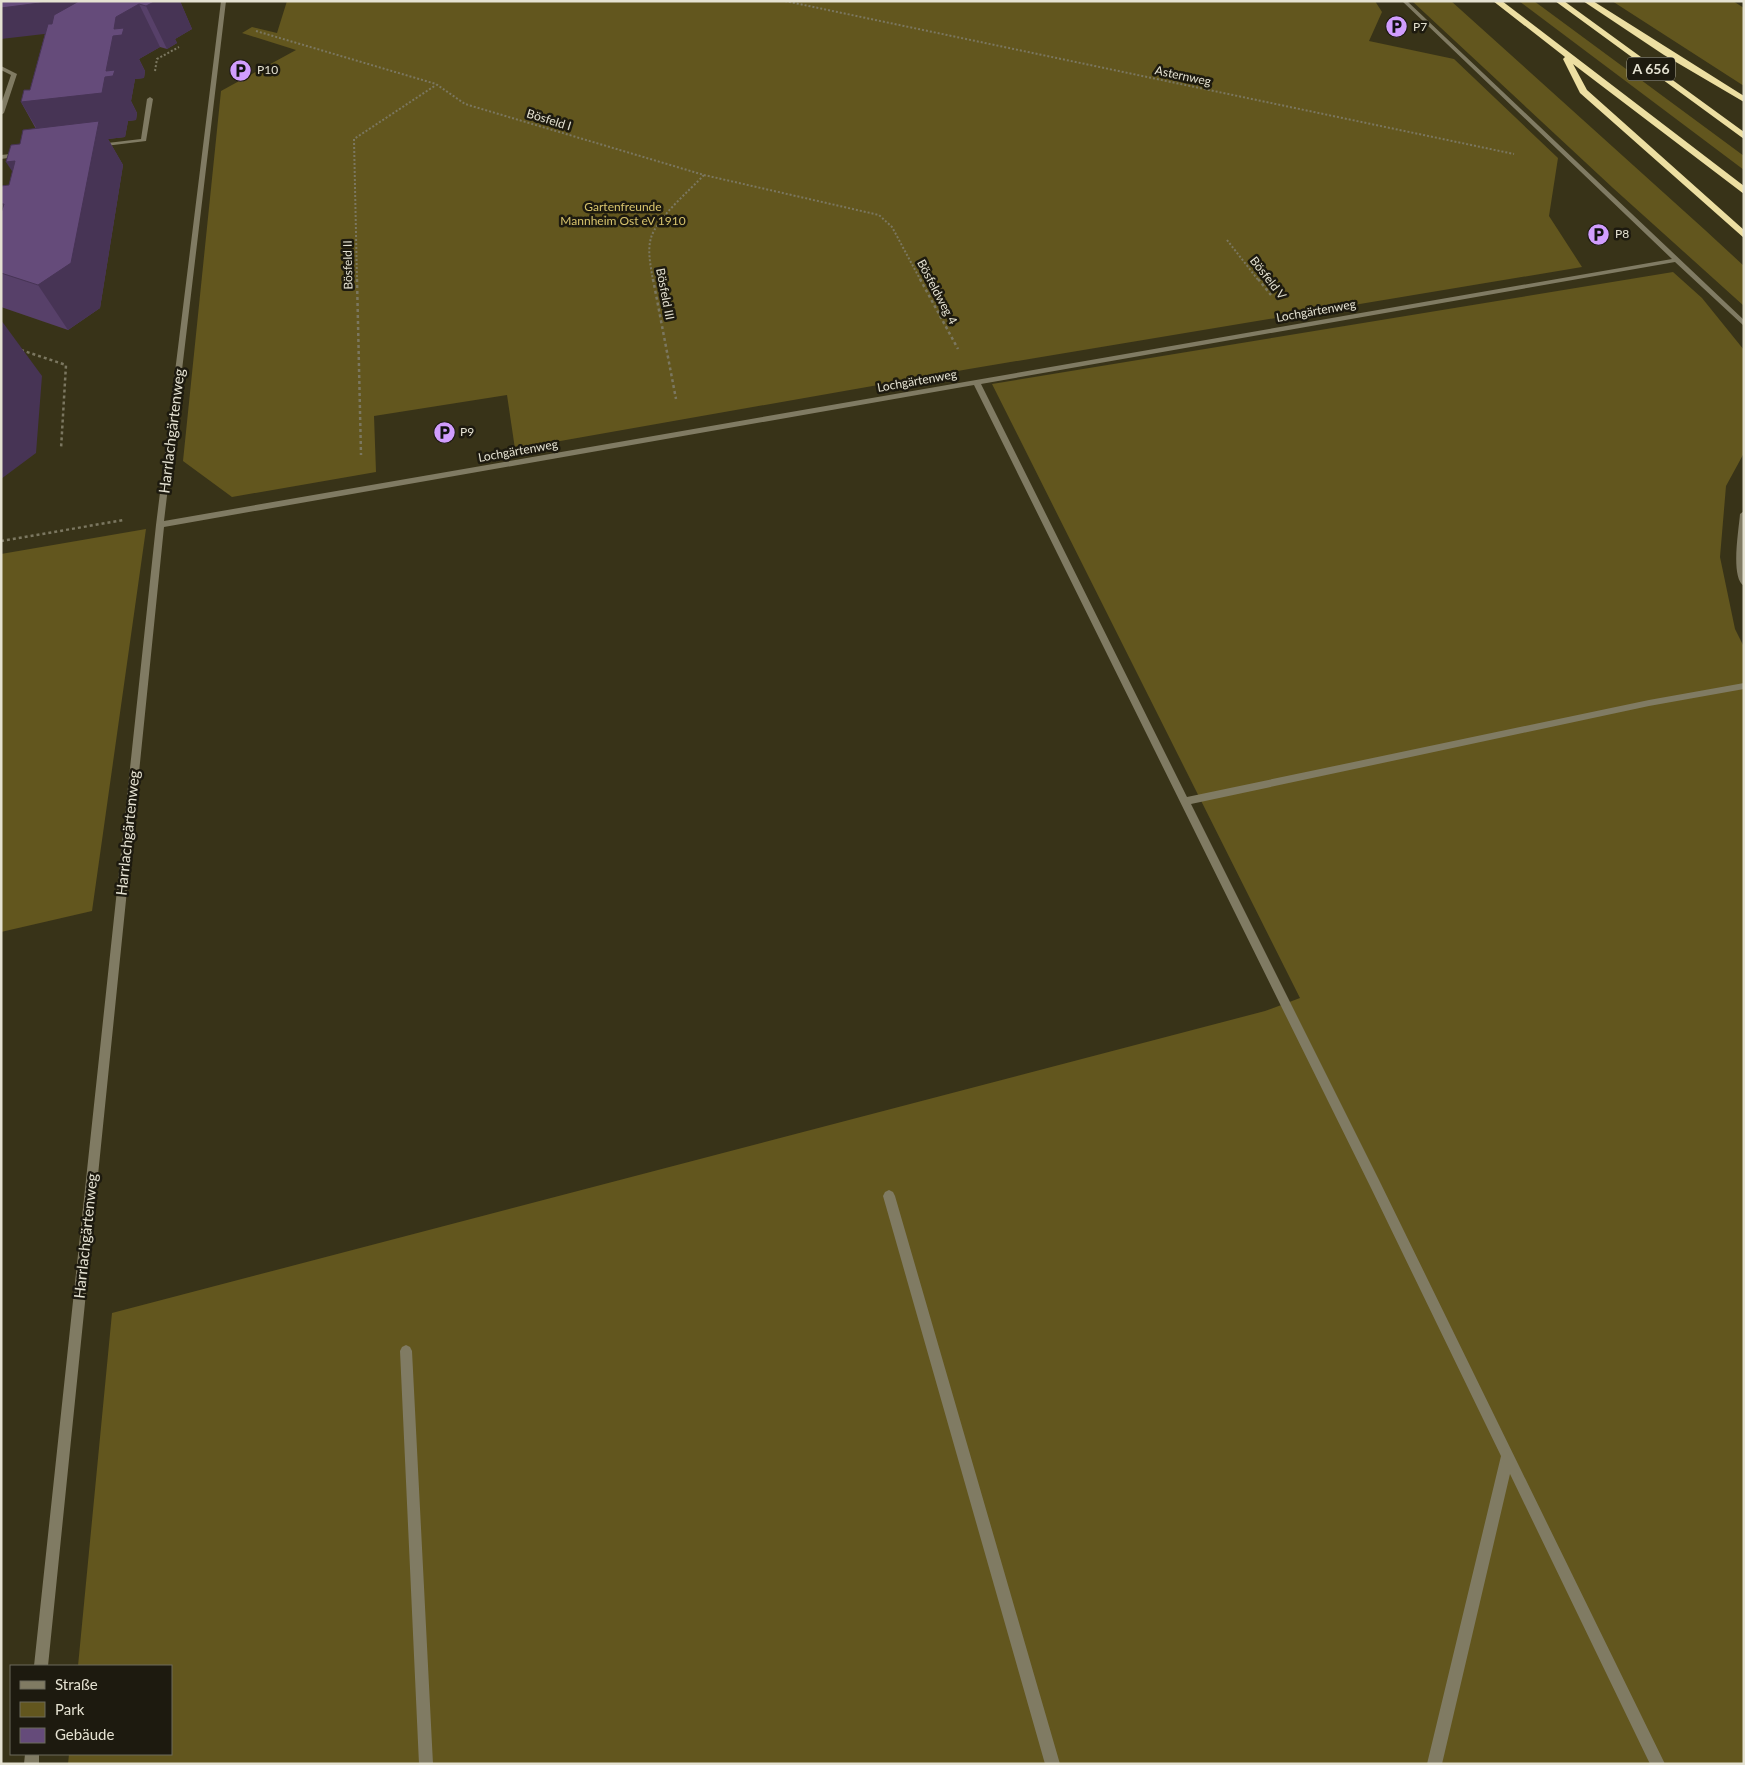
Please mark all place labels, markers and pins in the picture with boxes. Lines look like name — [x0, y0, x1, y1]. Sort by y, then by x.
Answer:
parking icon: P7 — [1385, 15, 1409, 39]
place label: P7 — [1413, 19, 1427, 34]
parking icon: P10 — [229, 58, 253, 82]
place label: P10 — [257, 62, 278, 77]
parking icon: P8 — [1587, 222, 1611, 246]
place label: P8 — [1615, 226, 1629, 241]
parking icon: P9 — [432, 420, 456, 444]
place label: P9 — [460, 424, 474, 439]

